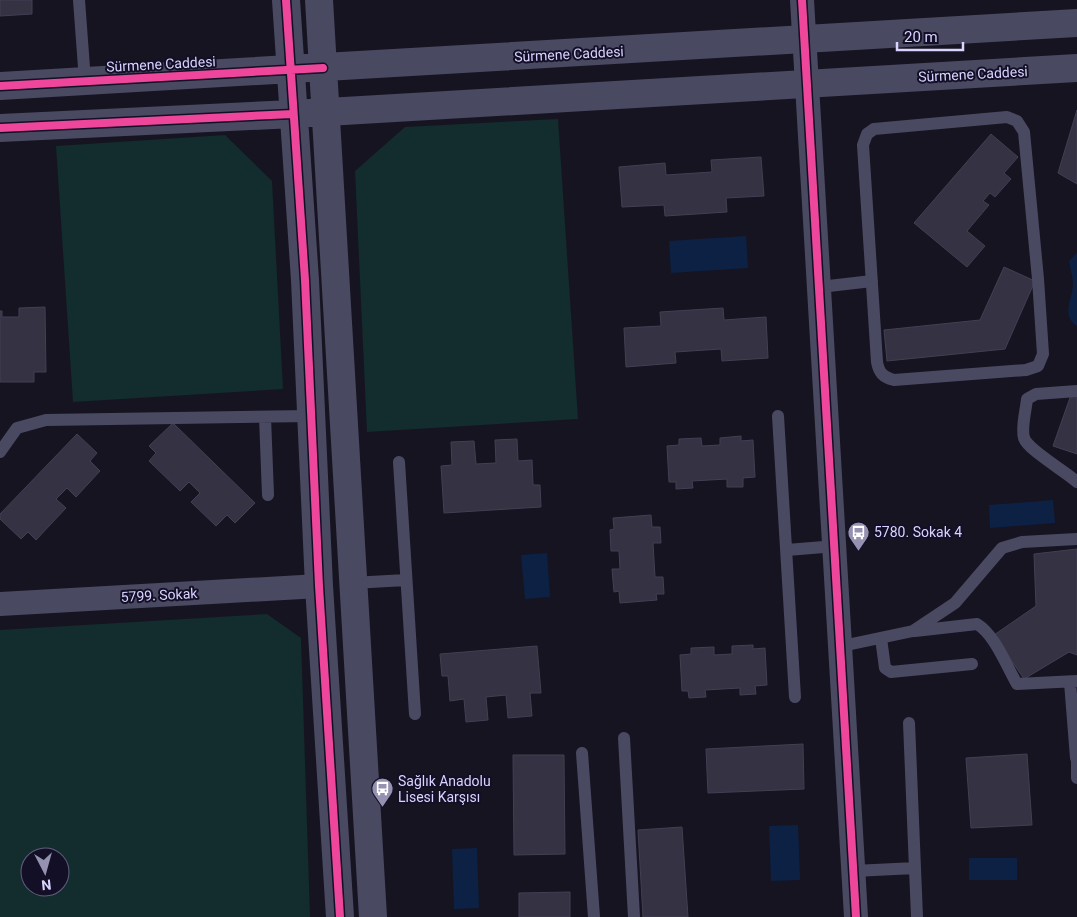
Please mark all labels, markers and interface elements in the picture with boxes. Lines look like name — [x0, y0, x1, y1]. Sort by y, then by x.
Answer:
scale bar — [897, 20, 963, 52]
text: 20 m — [904, 28, 938, 46]
street label: Sürmene Caddesi — [514, 43, 624, 65]
street label: Sürmene Caddesi — [106, 53, 216, 75]
street label: Sürmene Caddesi — [918, 63, 1028, 85]
bus stop icon: 5780. Sokak 4 — [846, 520, 870, 551]
place label: 5780. Sokak 4 — [874, 524, 962, 540]
street label: 5799. Sokak — [120, 585, 199, 605]
place label: Sağlık Anadolu Lisesi Karşısı — [398, 773, 491, 805]
bus stop icon: Sağlık Anadolu Lisesi Karşısı — [370, 777, 394, 808]
north arrow — [20, 847, 70, 897]
text: N — [41, 876, 52, 893]

